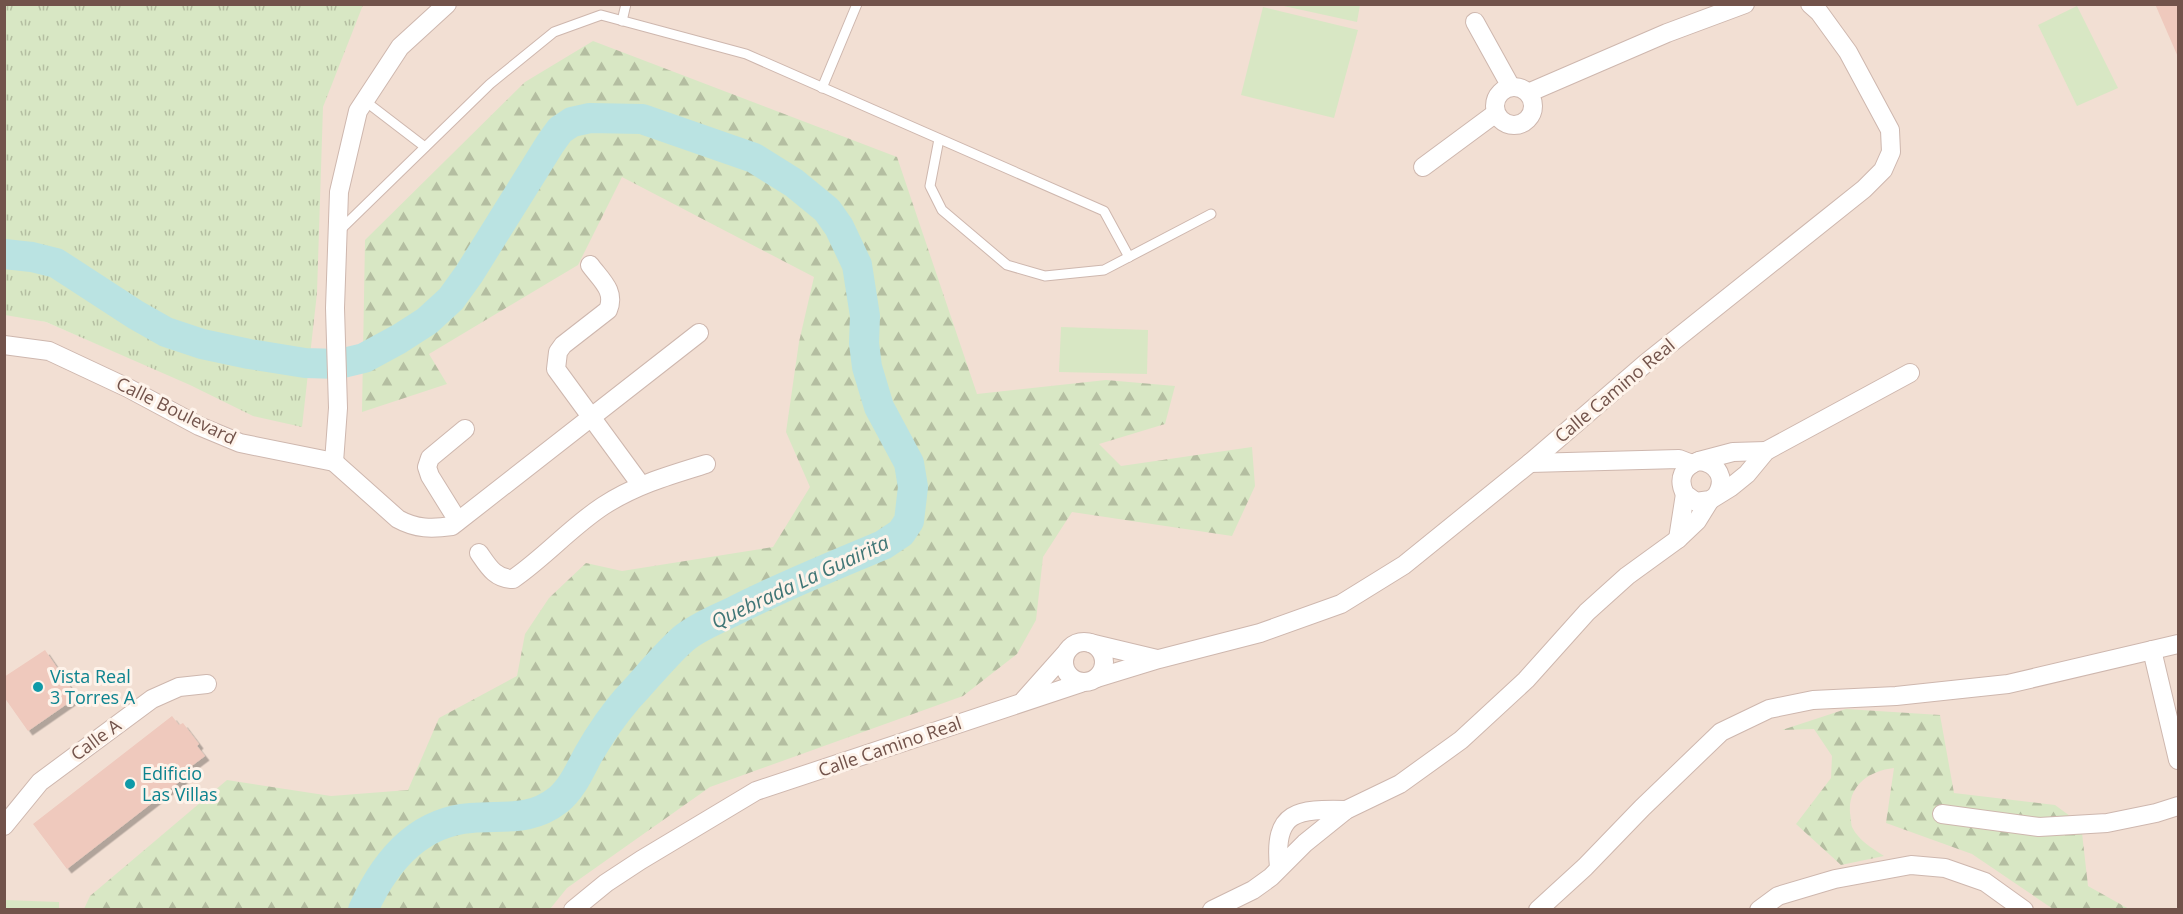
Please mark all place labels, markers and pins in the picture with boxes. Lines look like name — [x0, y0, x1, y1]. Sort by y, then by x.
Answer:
place label: Vista Real 3 Torres A — [50, 664, 136, 709]
marker: Vista Real 3 Torres A — [31, 680, 45, 694]
place label: Edificio Las Villas — [142, 761, 218, 806]
marker: Edificio Las Villas — [123, 777, 137, 791]

